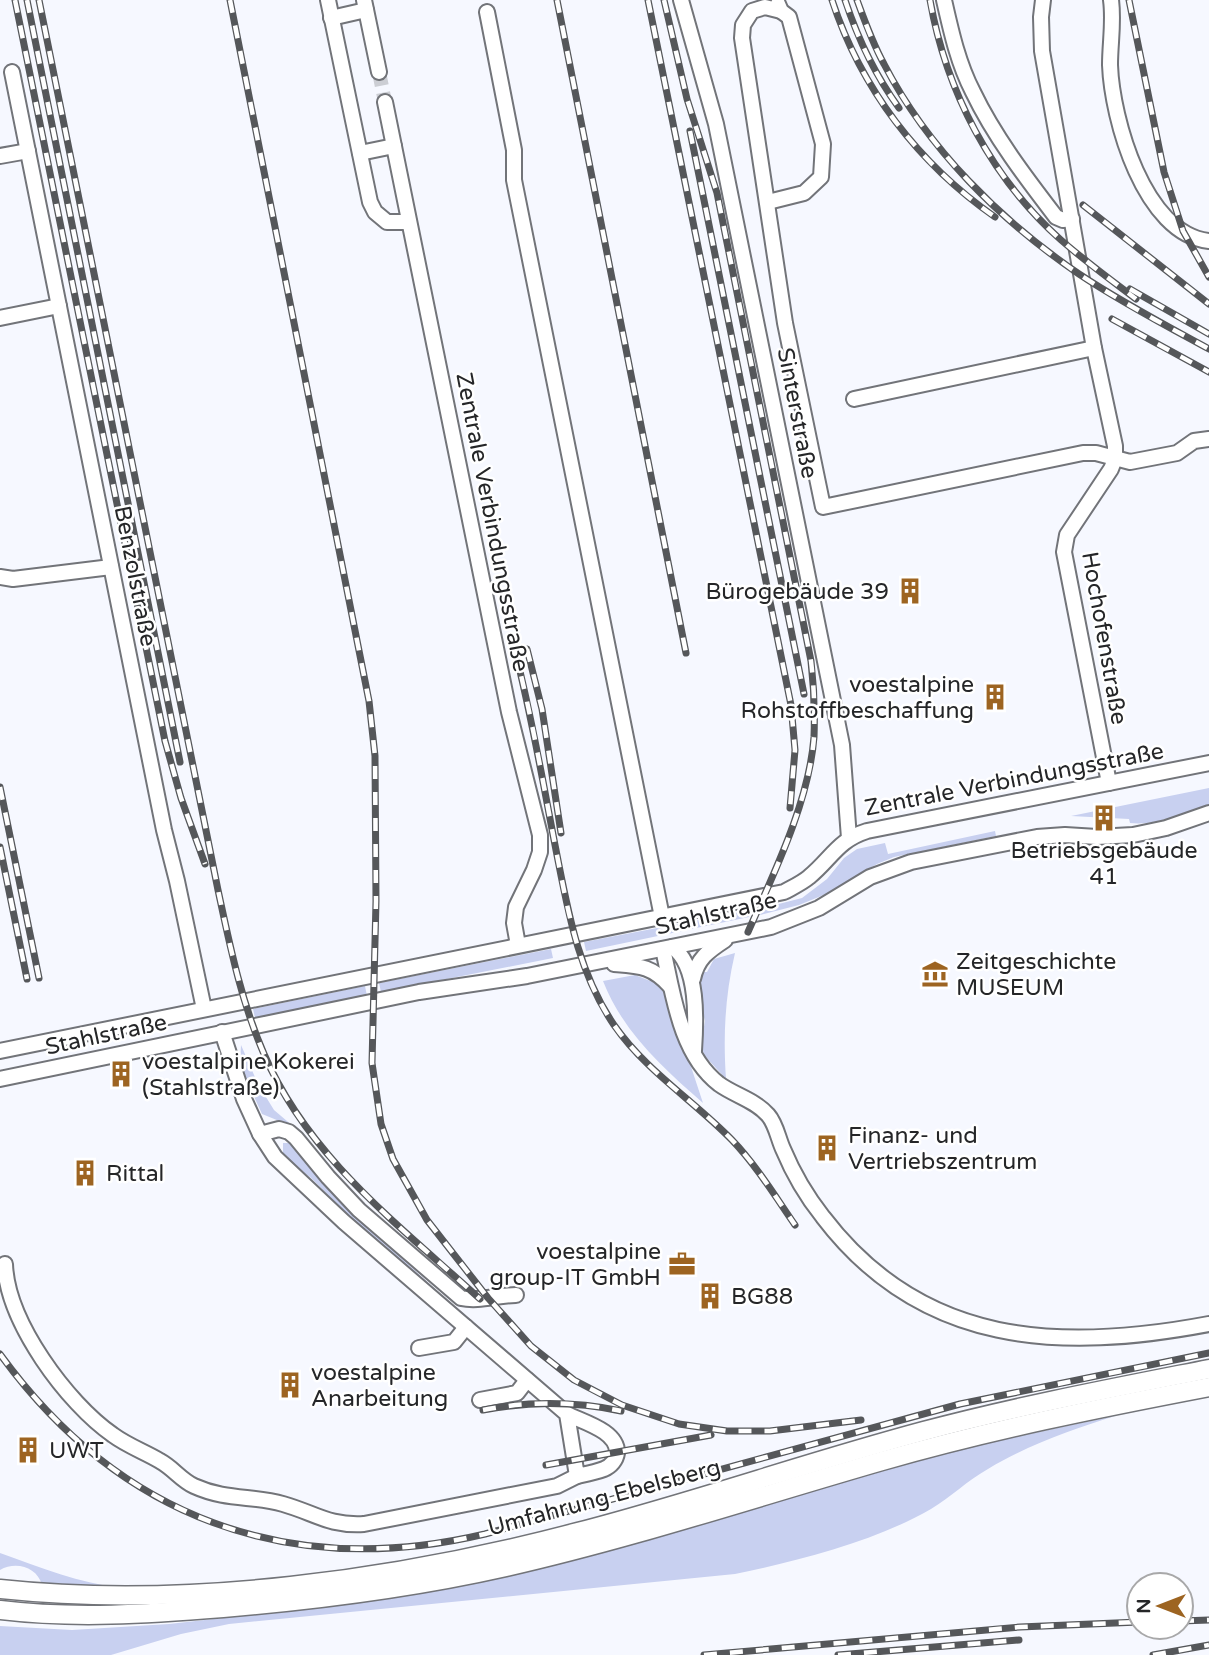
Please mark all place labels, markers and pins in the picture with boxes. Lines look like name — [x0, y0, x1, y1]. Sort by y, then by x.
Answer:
building icon: Bürogebäude 39 — [895, 576, 925, 606]
place label: Bürogebäude 39 — [705, 578, 889, 606]
place label: voestalpine Rohstoffbeschaffung — [741, 671, 974, 725]
building icon: voestalpine Rohstoffbeschaffung — [980, 682, 1010, 712]
building icon: Betriebsgebäude 41 — [1089, 803, 1119, 833]
place label: Betriebsgebäude 41 — [1010, 837, 1198, 891]
place label: Zeitgeschichte MUSEUM — [956, 948, 1116, 1002]
museum icon: Zeitgeschichte MUSEUM — [920, 959, 950, 989]
place label: voestalpine Kokerei (Stahlstraße) — [142, 1048, 355, 1102]
building icon: voestalpine Kokerei (Stahlstraße) — [106, 1059, 136, 1089]
place label: Finanz- und Vertriebszentrum — [848, 1122, 1037, 1176]
building icon: Finanz- und Vertriebszentrum — [812, 1133, 842, 1163]
building icon: Rittal — [70, 1158, 100, 1188]
place label: Rittal — [106, 1160, 164, 1188]
place label: voestalpine group-IT GmbH — [490, 1238, 661, 1292]
office icon: voestalpine group-IT GmbH — [667, 1249, 697, 1279]
building icon: BG88 — [695, 1281, 725, 1311]
place label: BG88 — [731, 1283, 793, 1311]
place label: voestalpine Anarbeitung — [311, 1359, 448, 1413]
building icon: voestalpine Anarbeitung — [275, 1370, 305, 1400]
building icon: UWT — [13, 1435, 43, 1465]
place label: UWT — [49, 1437, 104, 1465]

